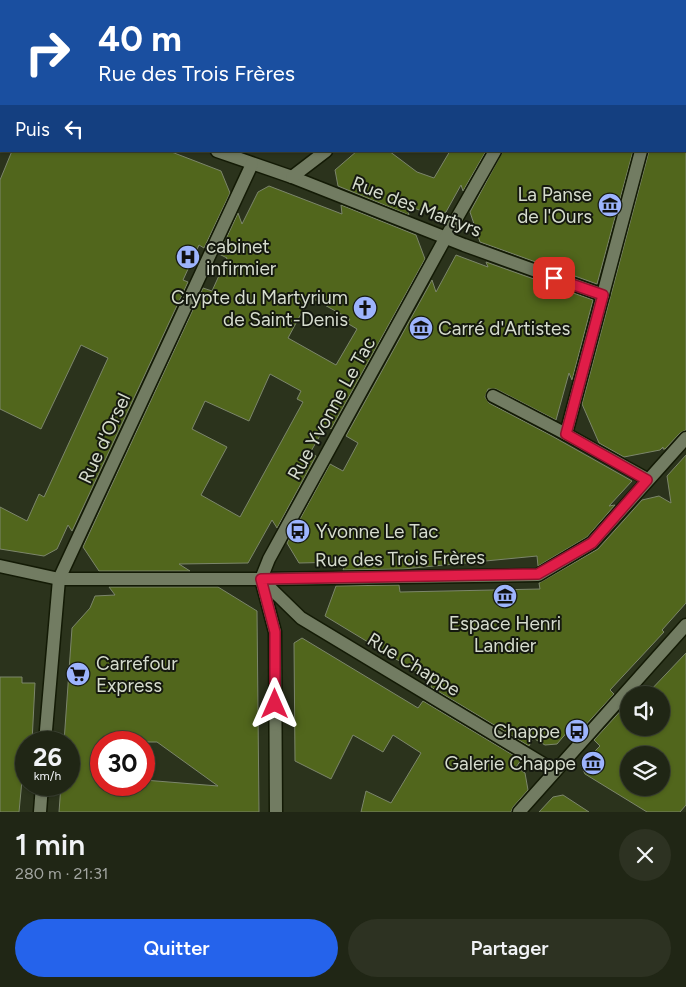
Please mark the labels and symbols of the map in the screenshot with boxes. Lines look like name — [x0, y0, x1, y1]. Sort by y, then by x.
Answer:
street label: Rue des Martyrs — [349, 171, 485, 242]
place label: La Panse de l'Ours — [517, 183, 592, 228]
museum icon: La Panse de l'Ours — [597, 192, 623, 218]
place label: cabinet infirmier — [206, 235, 277, 280]
hospital icon: cabinet infirmier — [175, 244, 201, 270]
pin — [533, 257, 575, 299]
place label: Crypte du Martyrium de Saint-Denis — [171, 286, 348, 331]
church icon: Crypte du Martyrium de Saint-Denis — [352, 295, 378, 321]
museum icon: Carré d'Artistes — [408, 315, 434, 341]
place label: Carré d'Artistes — [438, 317, 570, 340]
street label: Rue Yvonne Le Tac — [283, 333, 380, 484]
street label: Rue d'Orsel — [74, 389, 135, 487]
bus stop icon: Yvonne Le Tac — [285, 518, 311, 544]
place label: Yvonne Le Tac — [316, 520, 438, 543]
street label: Rue des Trois Frères — [315, 546, 485, 571]
museum icon: Espace Henri Landier — [492, 583, 518, 609]
place label: Espace Henri Landier — [449, 612, 561, 657]
street label: Rue Chappe — [363, 628, 464, 701]
place label: Carrefour Express — [96, 652, 178, 697]
supermarket icon: Carrefour Express — [65, 661, 91, 687]
position arrow — [248, 677, 300, 729]
bus stop icon: Chappe — [564, 718, 590, 744]
place label: Chappe — [493, 720, 560, 743]
speed limit sign: 30 — [90, 731, 155, 796]
museum icon: Galerie Chappe — [580, 750, 606, 776]
place label: Galerie Chappe — [445, 752, 576, 775]

